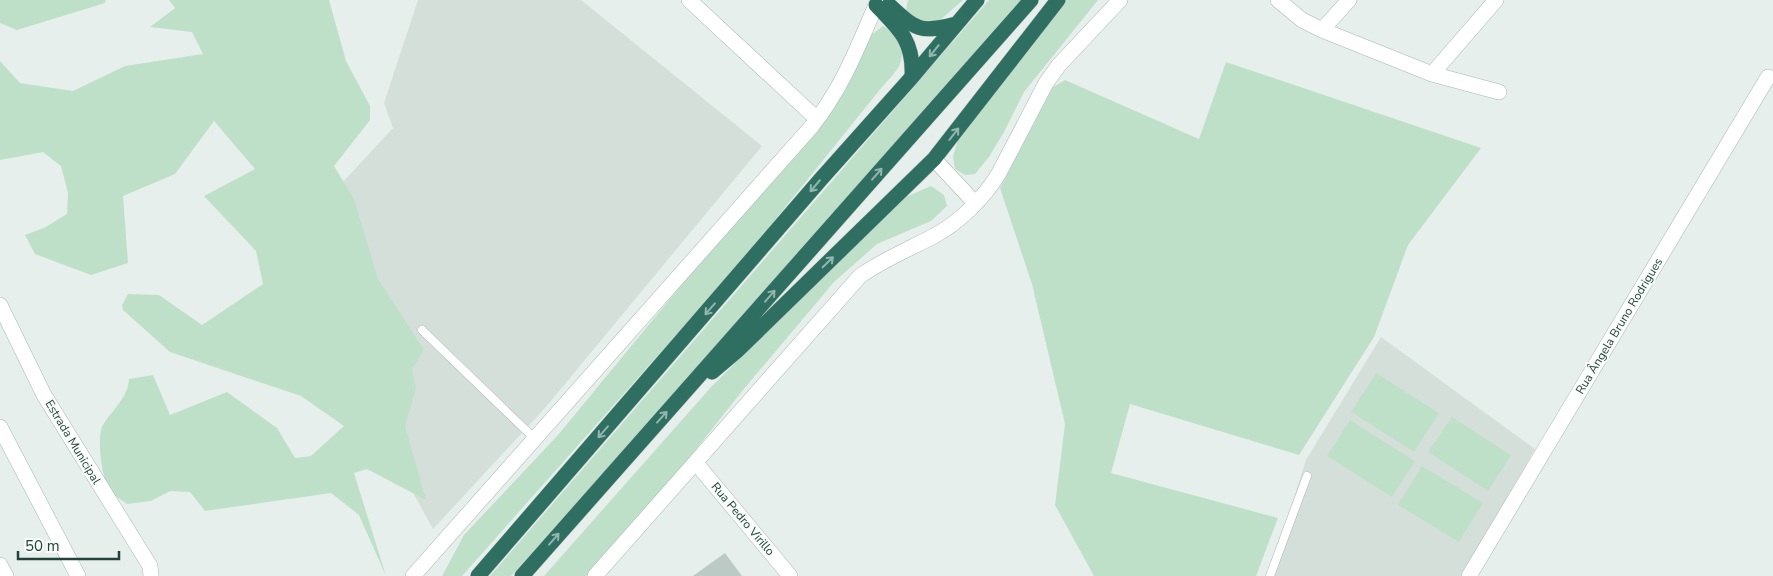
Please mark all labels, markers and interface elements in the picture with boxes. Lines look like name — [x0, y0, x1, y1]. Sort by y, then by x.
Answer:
one-way arrow — [928, 44, 939, 57]
one-way arrow — [948, 128, 959, 141]
one-way arrow — [871, 168, 882, 181]
one-way arrow — [810, 179, 821, 192]
street label: Rua Ângela Bruno Rodrigues — [1572, 255, 1666, 397]
one-way arrow — [822, 256, 834, 268]
one-way arrow — [764, 289, 775, 302]
one-way arrow — [704, 303, 715, 316]
street label: Estrada Municipal — [41, 397, 105, 488]
one-way arrow — [656, 411, 668, 424]
one-way arrow — [598, 426, 609, 439]
street label: Rua Pedro Virillo — [708, 479, 778, 559]
scale bar — [18, 528, 119, 560]
one-way arrow — [548, 533, 559, 546]
text: 50 m — [25, 536, 60, 556]

